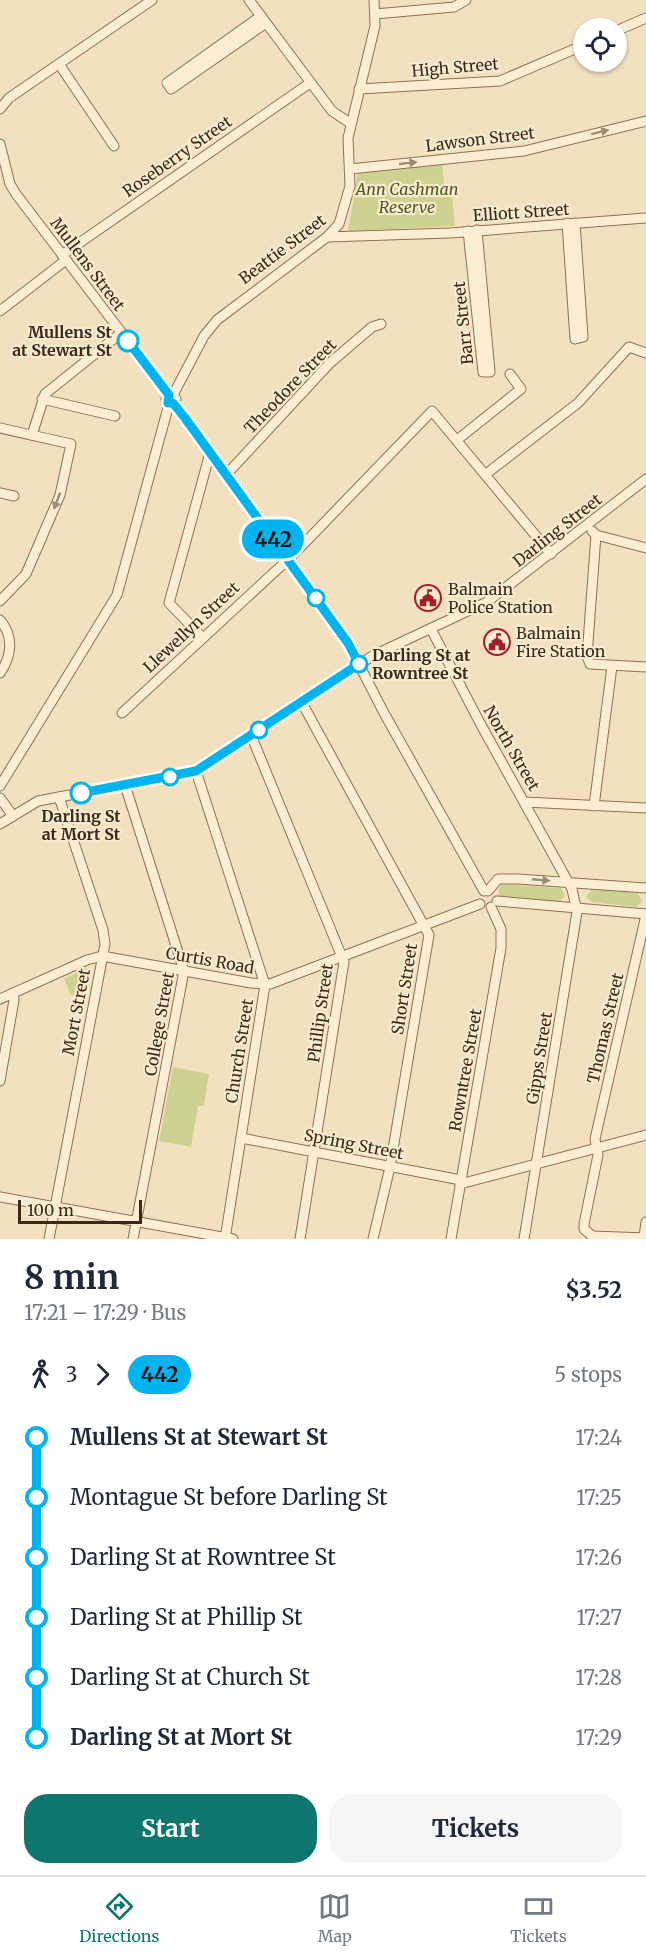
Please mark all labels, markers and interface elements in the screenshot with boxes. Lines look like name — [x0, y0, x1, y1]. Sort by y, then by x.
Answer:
map controls — [573, 18, 627, 72]
button: locate — [573, 18, 627, 72]
street label: High Street — [411, 53, 500, 81]
street label: Roseberry Street — [119, 111, 236, 201]
street label: Lawson Street — [424, 122, 536, 156]
one-way arrow — [591, 127, 609, 137]
one-way arrow — [399, 158, 418, 168]
park label: Ann Cashman Reserve — [354, 179, 458, 217]
street label: Elliott Street — [472, 199, 571, 225]
street label: Beattie Street — [235, 209, 330, 288]
street label: Mullens Street — [46, 213, 130, 315]
street label: Barr Street — [449, 280, 477, 366]
place label: Mullens St at Stewart St — [12, 322, 113, 360]
marker: Mullens St at Stewart St — [117, 330, 139, 352]
street label: Theodore Street — [240, 334, 341, 437]
street label: Darling Street — [509, 489, 606, 571]
one-way arrow — [52, 492, 62, 510]
line badge: 442 — [238, 520, 308, 558]
text: 442 — [254, 526, 292, 553]
street label: Llewellyn Street — [139, 577, 244, 677]
place label: Balmain Police Station — [448, 579, 553, 617]
public building icon: Balmain Police Station — [413, 583, 443, 613]
unlabelled marker — [307, 589, 325, 607]
place label: Balmain Fire Station — [516, 623, 606, 661]
public building icon: Balmain Fire Station — [482, 627, 512, 657]
place label: Darling St at Rowntree St — [372, 645, 471, 683]
marker: Darling St at Rowntree St — [350, 655, 368, 673]
street label: North Street — [480, 702, 545, 795]
unlabelled marker — [250, 721, 268, 739]
unlabelled marker — [161, 768, 179, 786]
marker: Darling St at Mort St — [70, 782, 92, 804]
place label: Darling St at Mort St — [41, 806, 121, 844]
one-way arrow — [531, 876, 550, 885]
street label: Short Street — [387, 941, 421, 1036]
street label: Curtis Road — [164, 942, 256, 978]
street label: Phillip Street — [303, 961, 337, 1064]
street label: Mort Street — [58, 966, 94, 1057]
street label: College Street — [140, 970, 178, 1078]
street label: Thomas Street — [583, 970, 628, 1085]
street label: Church Street — [221, 997, 257, 1105]
street label: Rowntree Street — [444, 1006, 486, 1133]
street label: Gipps Street — [522, 1010, 556, 1106]
street label: Spring Street — [302, 1125, 406, 1164]
scale bar — [18, 1197, 142, 1224]
text: 100 m — [27, 1200, 74, 1220]
text: 8 min — [24, 1257, 119, 1298]
text: $3.52 — [565, 1276, 622, 1304]
text: 17:21 – 17:29 · Bus — [24, 1300, 186, 1325]
icon: walk — [24, 1358, 57, 1391]
icon: forward — [86, 1358, 119, 1391]
text: 442 — [140, 1361, 179, 1388]
text: 3 — [66, 1362, 77, 1387]
text: 5 stops — [555, 1362, 622, 1387]
text: Mullens St at Stewart St — [70, 1423, 328, 1451]
text: 17:24 — [575, 1425, 622, 1450]
text: Montague St before Darling St — [70, 1483, 388, 1511]
text: 17:25 — [576, 1485, 622, 1510]
text: Darling St at Rowntree St — [70, 1543, 336, 1571]
text: 17:26 — [576, 1545, 622, 1570]
text: Darling St at Phillip St — [70, 1603, 303, 1631]
text: 17:27 — [576, 1605, 622, 1630]
text: Darling St at Church St — [70, 1663, 310, 1691]
text: 17:28 — [576, 1665, 622, 1690]
text: Darling St at Mort St — [70, 1723, 292, 1751]
text: 17:29 — [576, 1725, 622, 1750]
button: Start — [24, 1794, 317, 1863]
button: Tickets — [329, 1794, 622, 1863]
tab: Directions — [79, 1890, 159, 1946]
tab: Map — [318, 1890, 352, 1946]
tab: Tickets — [510, 1890, 567, 1946]

